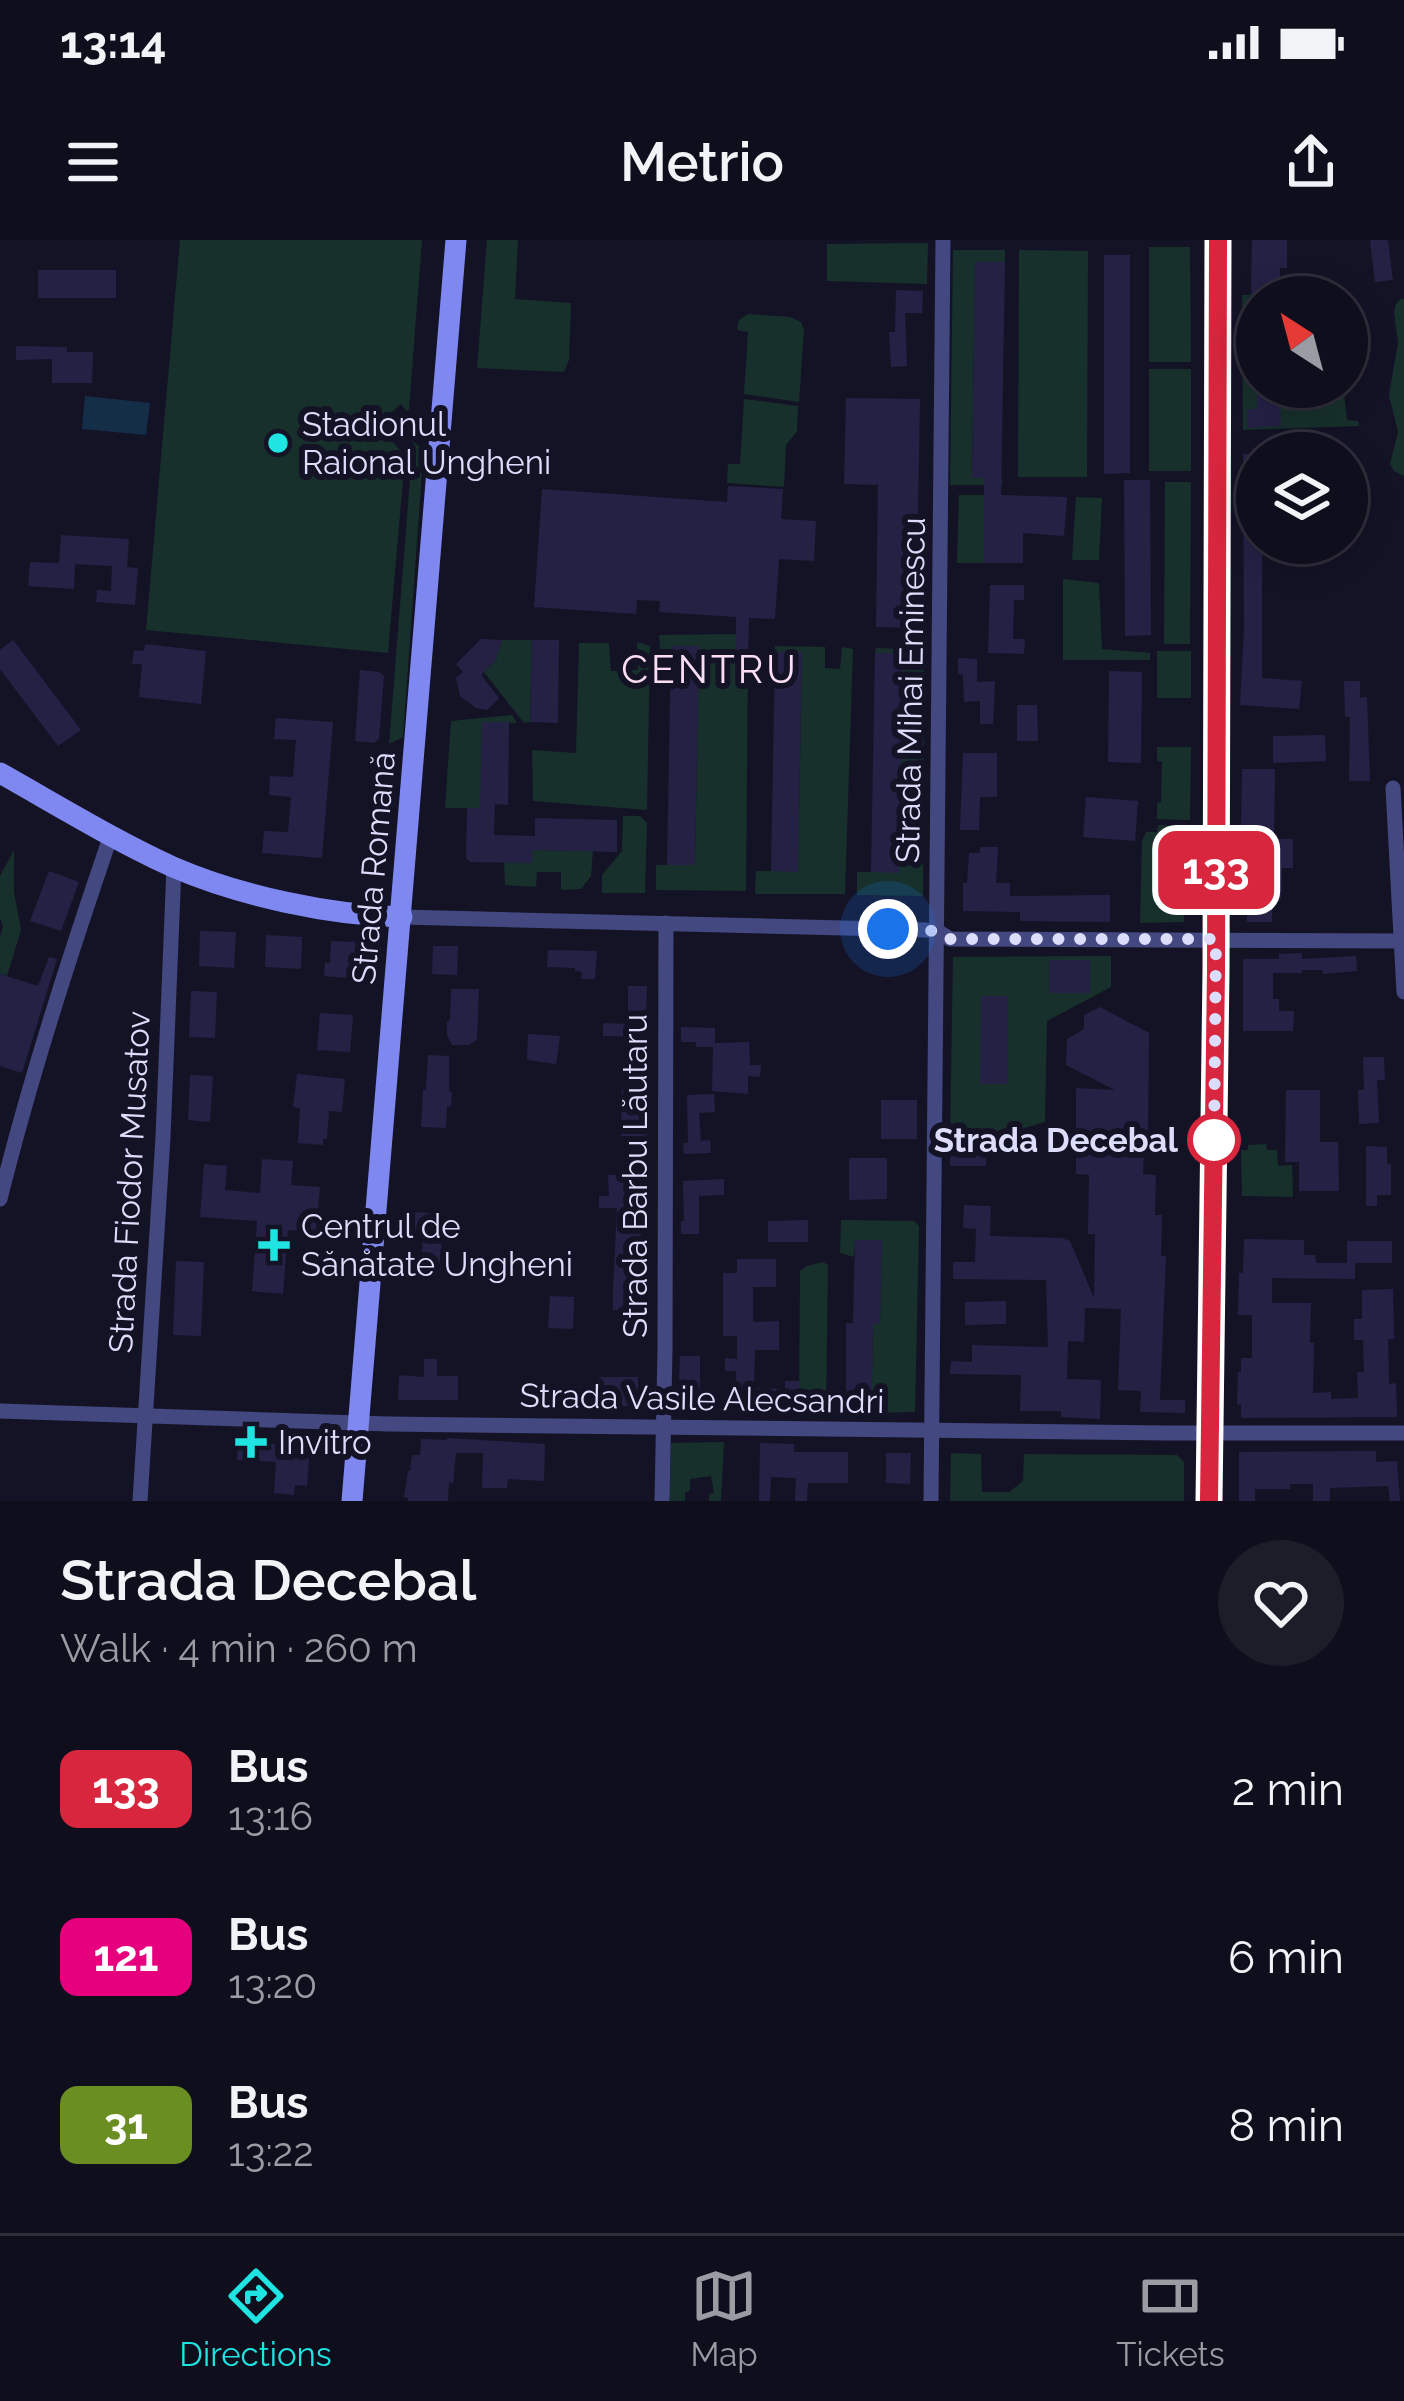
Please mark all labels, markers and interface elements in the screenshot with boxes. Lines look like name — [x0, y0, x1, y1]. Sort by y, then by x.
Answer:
text: 13:14 — [60, 16, 166, 69]
icon: menu — [60, 129, 126, 195]
icon: share — [1278, 129, 1344, 195]
text: Metrio — [620, 130, 784, 194]
north arrow — [1236, 276, 1368, 408]
map controls — [1236, 276, 1368, 564]
place label: Stadionul Raional Ungheni — [302, 405, 551, 482]
marker: Stadionul Raional Ungheni — [265, 430, 291, 456]
button: layers — [1236, 432, 1368, 564]
street label: Strada Mihai Eminescu — [888, 517, 933, 863]
district label: CENTRU — [621, 646, 799, 692]
street label: Strada Romană — [344, 750, 403, 986]
line badge: 133 — [1147, 831, 1285, 909]
text: 133 — [1182, 845, 1250, 894]
your location — [858, 899, 918, 959]
street label: Strada Fiodor Musatov — [101, 1010, 158, 1354]
street label: Strada Barbu Lăutaru — [616, 1014, 655, 1338]
marker: Strada Decebal — [1189, 1115, 1239, 1165]
place label: Strada Decebal — [934, 1121, 1179, 1160]
place label: Centrul de Sănătate Ungheni — [301, 1207, 573, 1284]
marker: Centrul de Sănătate Ungheni — [258, 1229, 290, 1261]
street label: Strada Vasile Alecsandri — [519, 1376, 885, 1421]
place label: Invitro — [278, 1423, 372, 1462]
marker: Invitro — [235, 1426, 267, 1458]
button: heart — [1218, 1540, 1344, 1666]
text: Strada Decebal — [60, 1546, 476, 1613]
text: Walk · 4 min · 260 m — [60, 1625, 418, 1671]
text: Bus — [228, 1740, 309, 1793]
text: 2 min — [1232, 1763, 1344, 1816]
text: 133 — [92, 1764, 160, 1813]
text: 13:16 — [228, 1793, 313, 1839]
text: Bus — [228, 1908, 309, 1961]
text: 6 min — [1228, 1931, 1344, 1984]
text: 121 — [93, 1932, 159, 1981]
text: 13:20 — [228, 1961, 317, 2007]
text: Bus — [228, 2076, 309, 2129]
text: 8 min — [1228, 2099, 1344, 2152]
text: 31 — [104, 2100, 148, 2149]
text: 13:22 — [228, 2129, 314, 2175]
tab: Directions — [179, 2263, 332, 2374]
tab: Map — [690, 2263, 758, 2374]
tab: Tickets — [1116, 2263, 1225, 2374]

